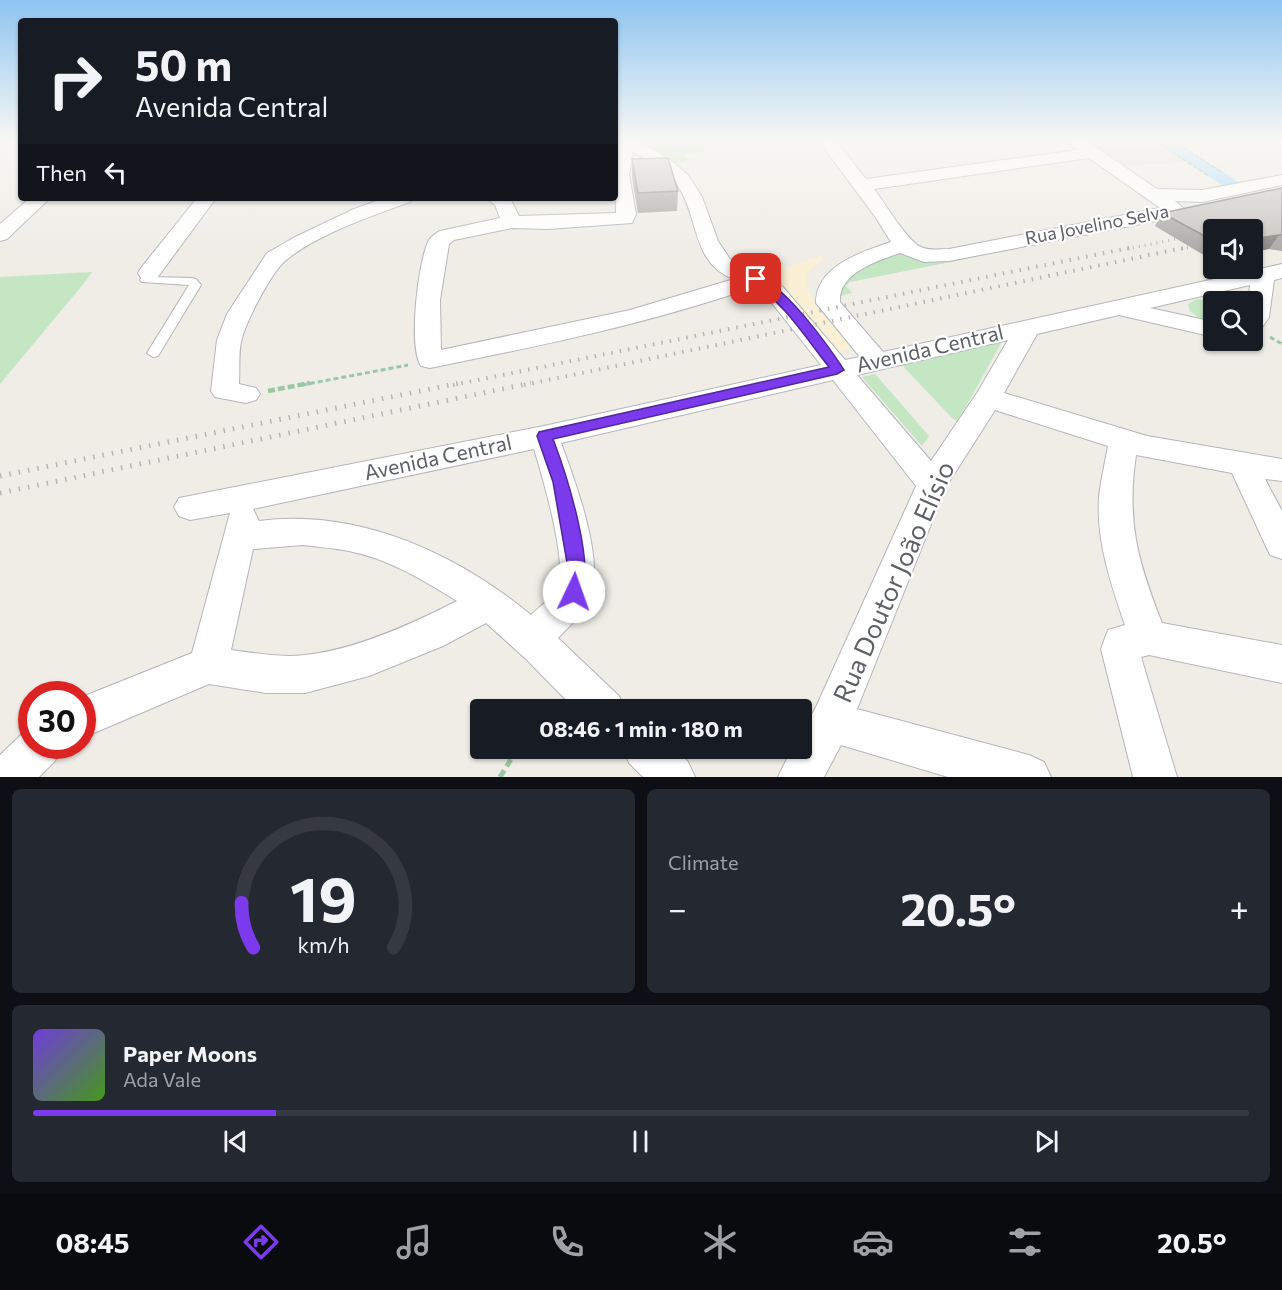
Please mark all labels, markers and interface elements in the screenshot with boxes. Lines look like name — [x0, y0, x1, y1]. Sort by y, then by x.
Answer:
text: 50 m — [135, 38, 232, 90]
icon: right — [36, 42, 114, 120]
text: Avenida Central — [135, 90, 328, 123]
icon: left — [99, 156, 132, 189]
text: Then — [36, 159, 87, 186]
street label: Rua Jovelino Selva — [1023, 199, 1170, 249]
map controls — [1203, 219, 1263, 351]
button: sound — [1203, 219, 1263, 279]
pin — [730, 253, 781, 304]
icon: arrive — [739, 262, 772, 295]
button: search — [1203, 291, 1263, 351]
street label: Avenida Central — [854, 318, 1006, 377]
street label: Avenida Central — [362, 429, 514, 484]
street label: Rua Doutor João Elísio — [825, 456, 960, 707]
position arrow — [542, 560, 606, 624]
speed limit sign: 30 — [18, 681, 96, 759]
text: 08:46 · 1 min · 180 m — [539, 715, 743, 742]
text: Climate — [668, 850, 738, 874]
text: 19 — [290, 859, 357, 935]
text: 20.5° — [900, 880, 1016, 935]
text: − — [668, 887, 687, 928]
text: + — [1230, 887, 1249, 928]
text: km/h — [297, 931, 350, 957]
text: Paper Moons — [123, 1040, 257, 1067]
text: Ada Vale — [123, 1067, 201, 1091]
icon: previous — [219, 1125, 252, 1158]
icon: pause — [624, 1125, 657, 1158]
icon: next — [1030, 1125, 1063, 1158]
icon: directions — [240, 1221, 282, 1263]
icon: music — [393, 1221, 435, 1263]
icon: phone — [546, 1221, 588, 1263]
icon: climate — [699, 1221, 741, 1263]
icon: car — [852, 1221, 894, 1263]
icon: filters — [1004, 1221, 1046, 1263]
text: 08:45 — [55, 1226, 130, 1259]
text: 20.5° — [1157, 1226, 1227, 1259]

